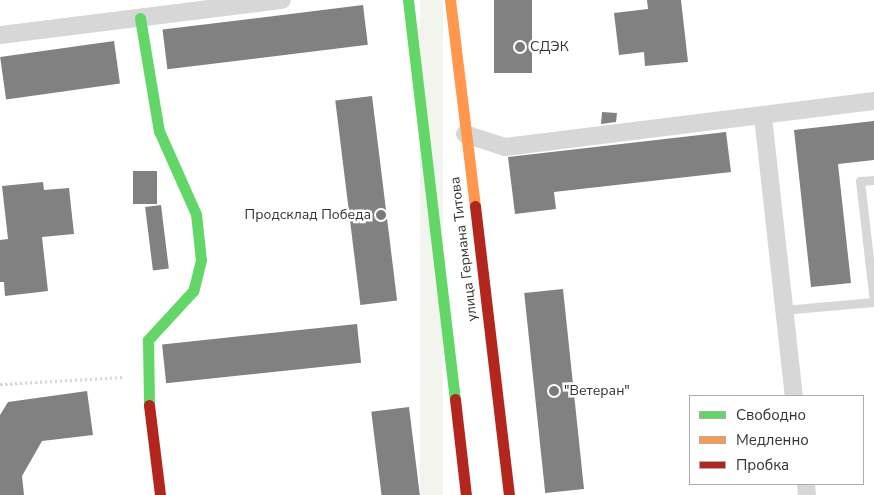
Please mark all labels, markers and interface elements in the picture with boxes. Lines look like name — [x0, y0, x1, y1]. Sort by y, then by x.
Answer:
place label: СДЭК — [530, 39, 569, 55]
marker: СДЭК — [514, 41, 526, 53]
street label: улица Германа Титова — [447, 176, 481, 322]
place label: Продсклад Победа — [245, 207, 371, 223]
marker: Продсклад Победа — [375, 209, 387, 221]
place label: "Ветеран" — [564, 383, 630, 399]
marker: "Ветеран" — [548, 385, 560, 397]
legend — [689, 395, 864, 485]
text: Свободно — [736, 405, 806, 425]
text: Медленно — [736, 430, 809, 450]
text: Пробка — [736, 455, 789, 475]

